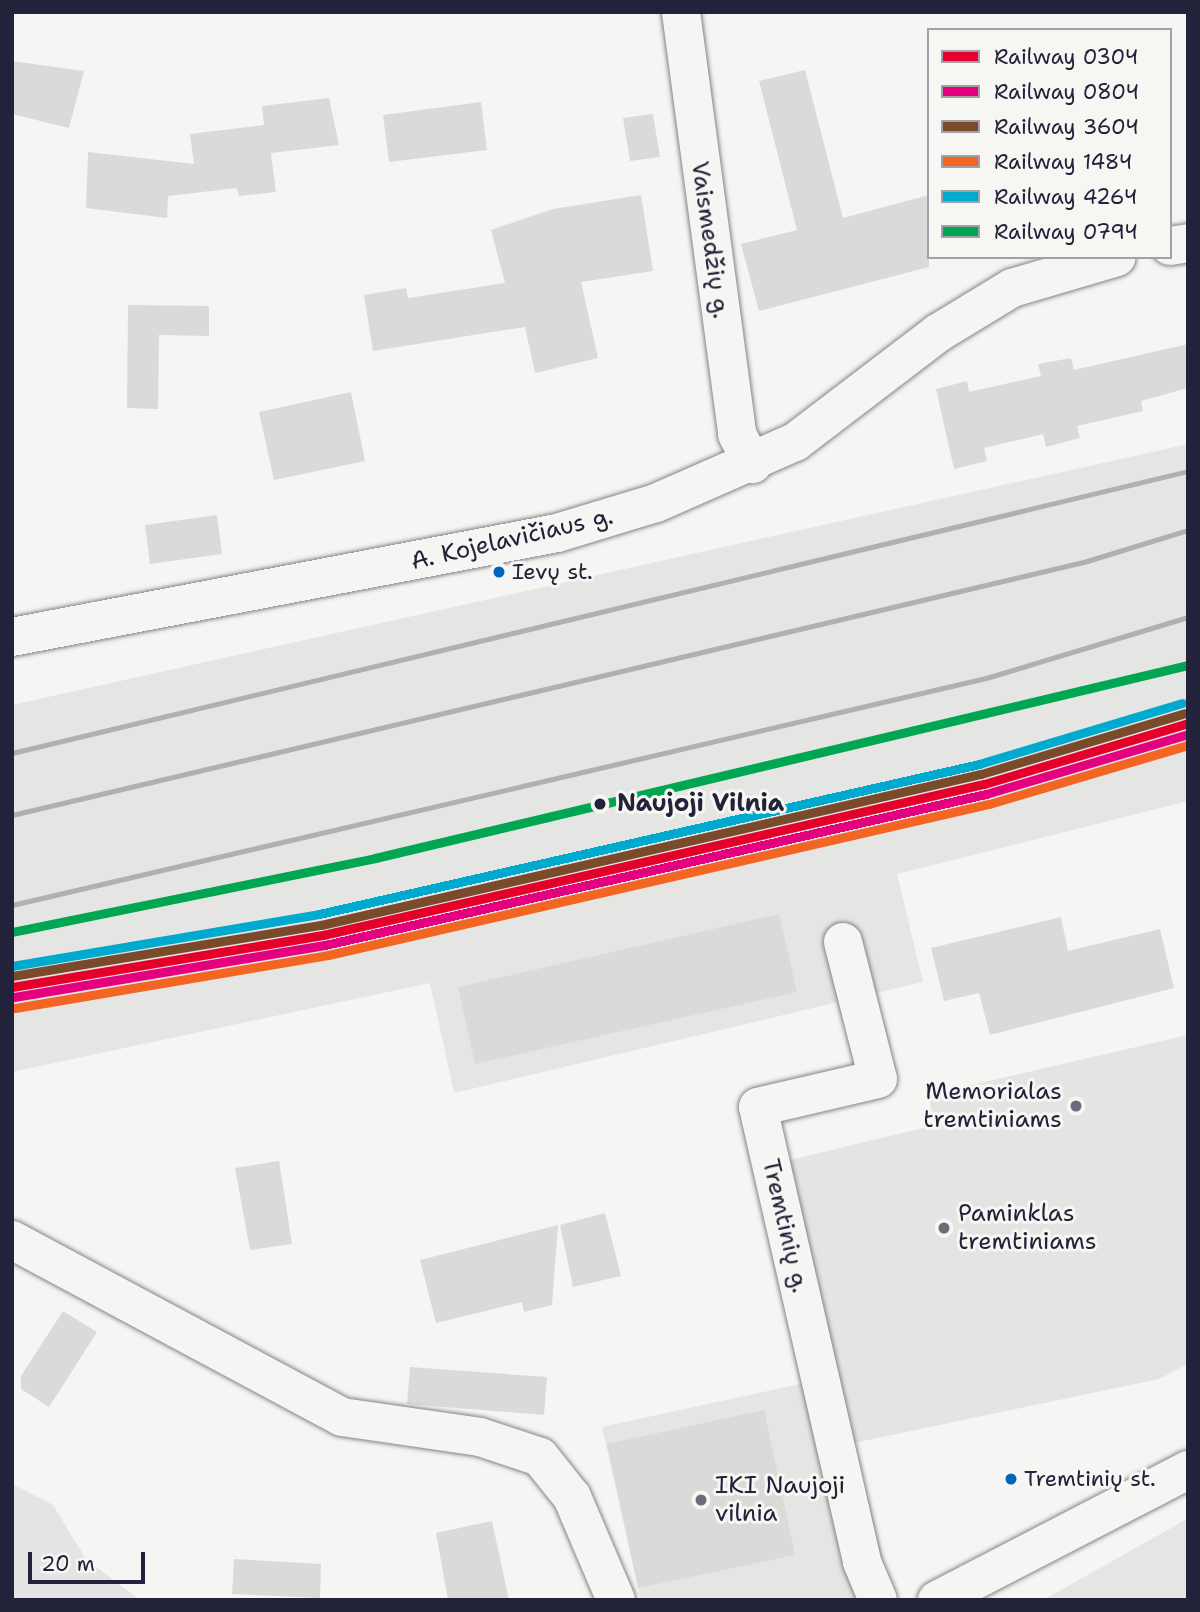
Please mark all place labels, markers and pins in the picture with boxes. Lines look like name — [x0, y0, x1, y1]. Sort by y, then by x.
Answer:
place label: Ievų st. — [512, 559, 593, 585]
marker: Ievų st. — [492, 565, 506, 579]
place label: Naujoji Vilnia — [617, 790, 784, 818]
marker: Naujoji Vilnia — [589, 793, 611, 815]
place label: Memorialas tremtiniams — [923, 1078, 1062, 1134]
marker: Memorialas tremtiniams — [1068, 1098, 1084, 1114]
place label: Paminklas tremtiniams — [958, 1200, 1097, 1256]
marker: Paminklas tremtiniams — [936, 1220, 952, 1236]
place label: Tremtinių st. — [1024, 1466, 1156, 1492]
place label: IKI Naujoji vilnia — [715, 1472, 845, 1528]
marker: Tremtinių st. — [1004, 1472, 1018, 1486]
marker: IKI Naujoji vilnia — [693, 1492, 709, 1508]

